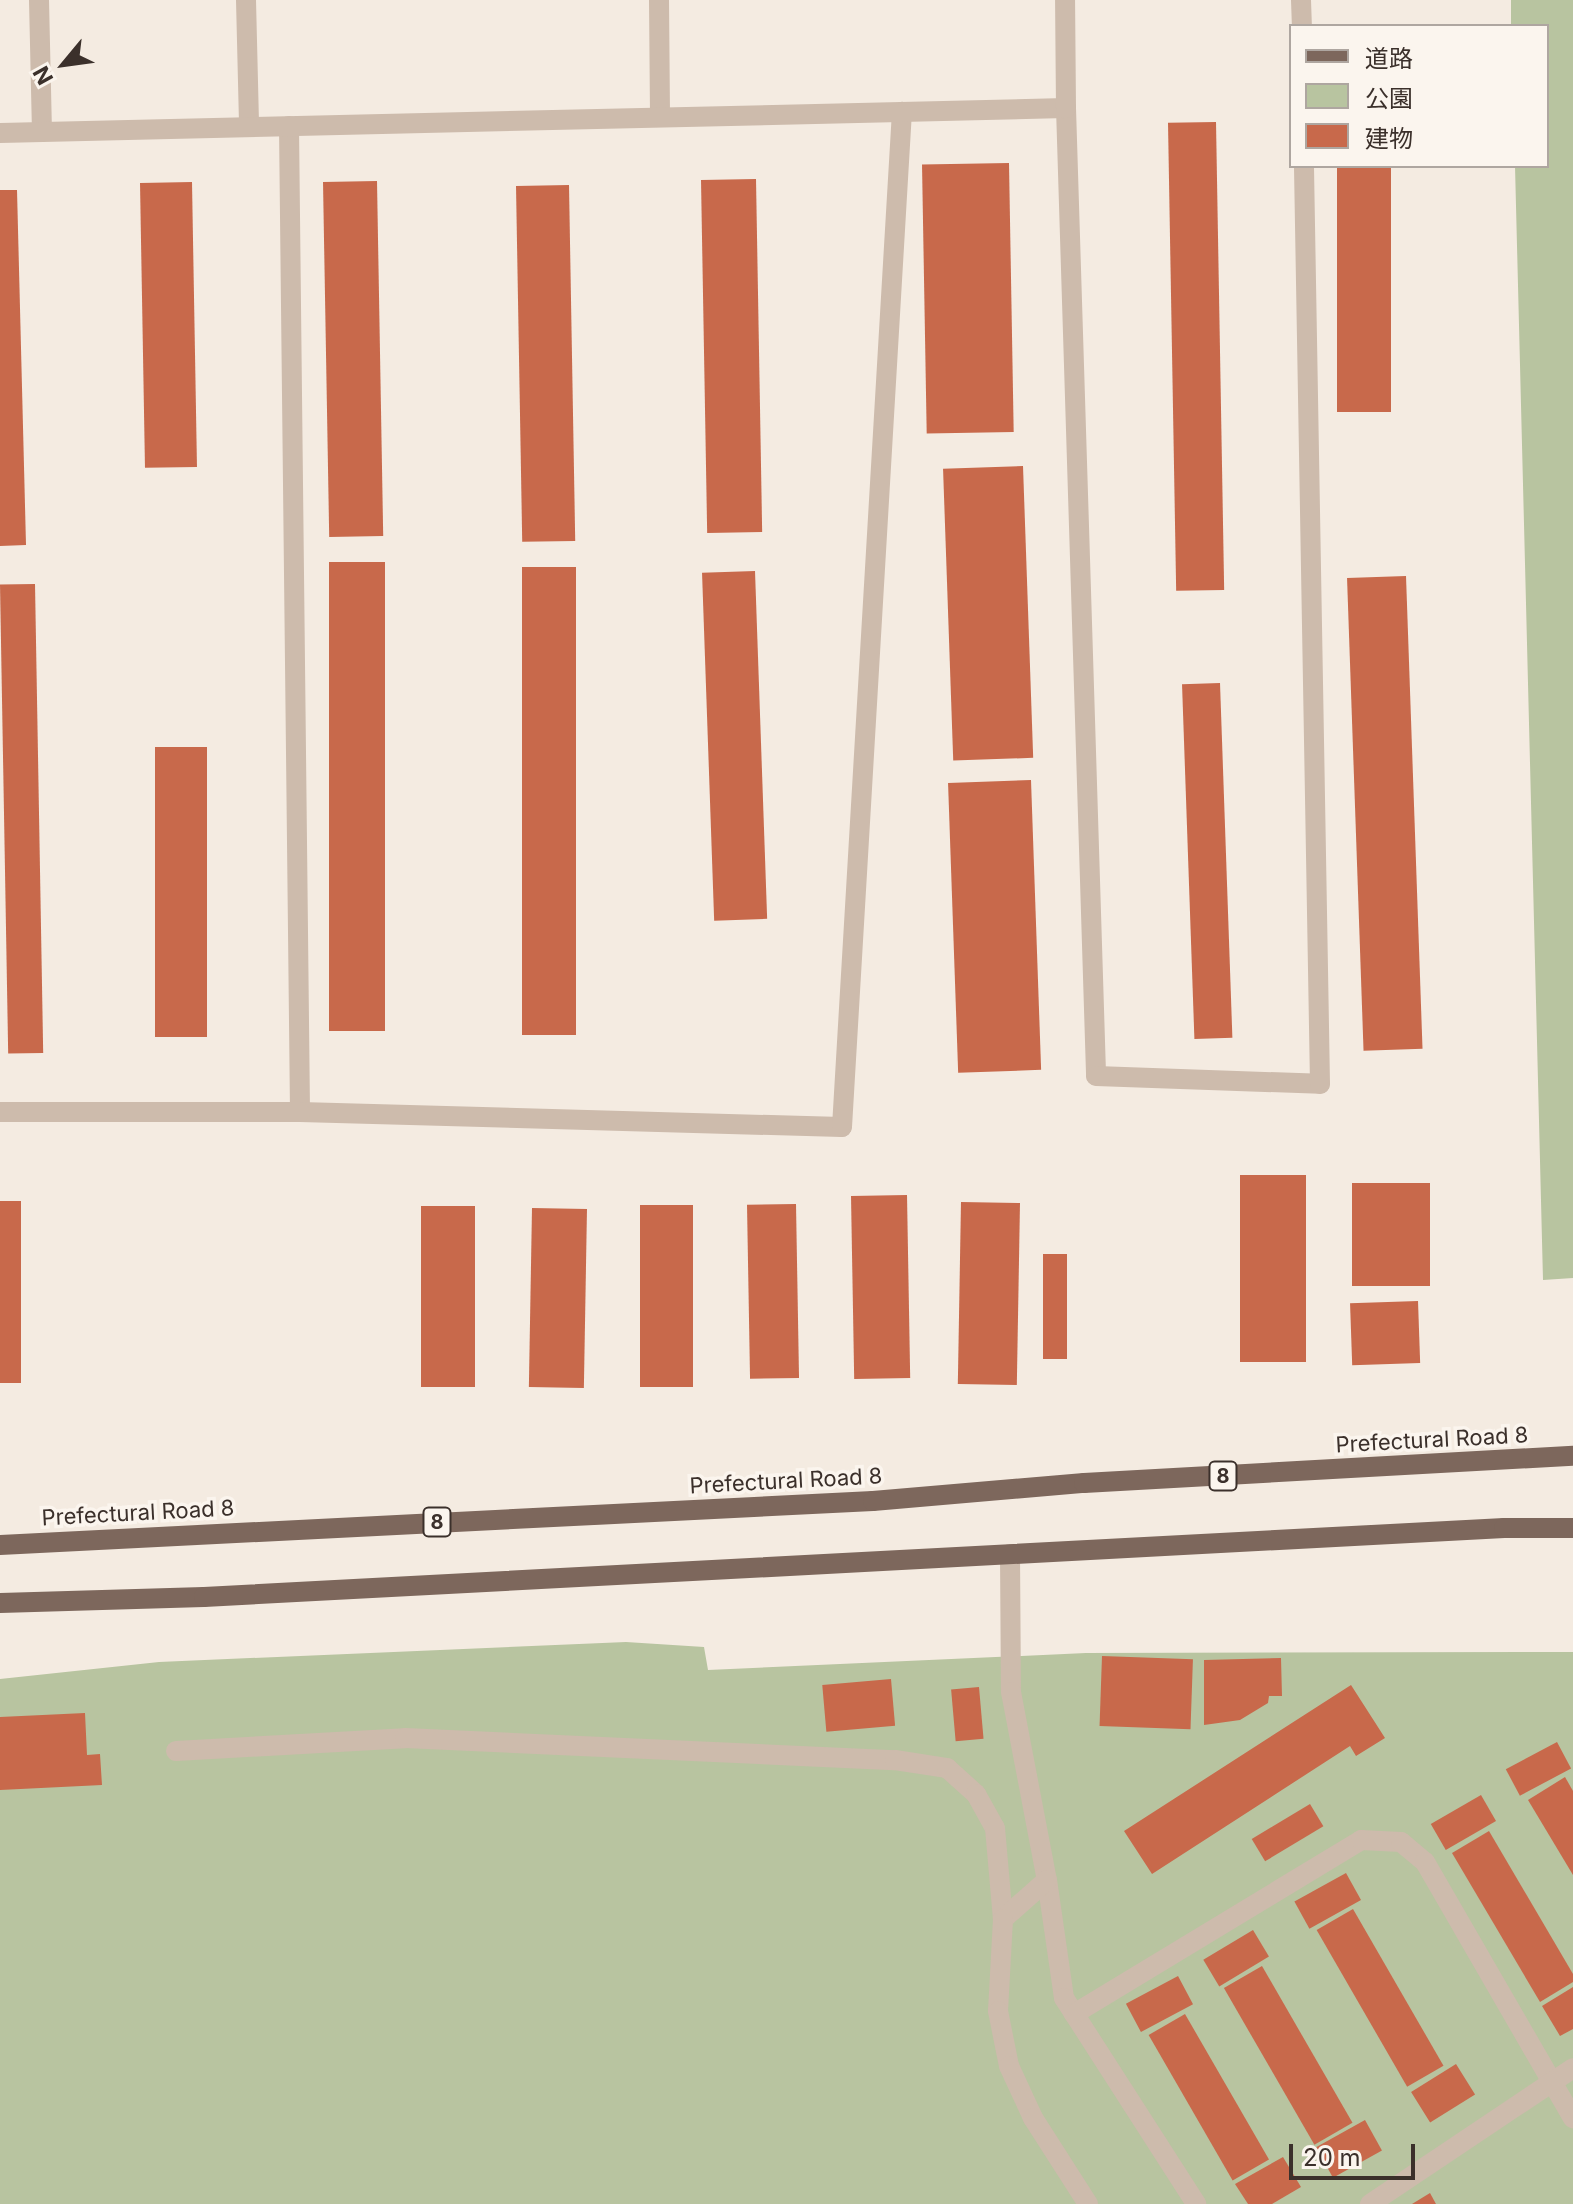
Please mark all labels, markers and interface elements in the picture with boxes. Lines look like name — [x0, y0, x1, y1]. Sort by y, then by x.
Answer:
north arrow — [24, 24, 104, 104]
legend — [1289, 24, 1549, 168]
text: 道路 — [1365, 44, 1413, 73]
text: N — [28, 62, 58, 89]
text: 公園 — [1365, 84, 1413, 113]
text: 建物 — [1365, 124, 1413, 153]
street label: Prefectural Road 8 — [1335, 1422, 1529, 1458]
road number: 8 — [1207, 1460, 1239, 1492]
street label: Prefectural Road 8 — [689, 1463, 883, 1499]
street label: Prefectural Road 8 — [41, 1495, 235, 1531]
road number: 8 — [421, 1506, 453, 1538]
scale bar — [1293, 2128, 1419, 2178]
text: 20 m — [1303, 2143, 1361, 2172]

